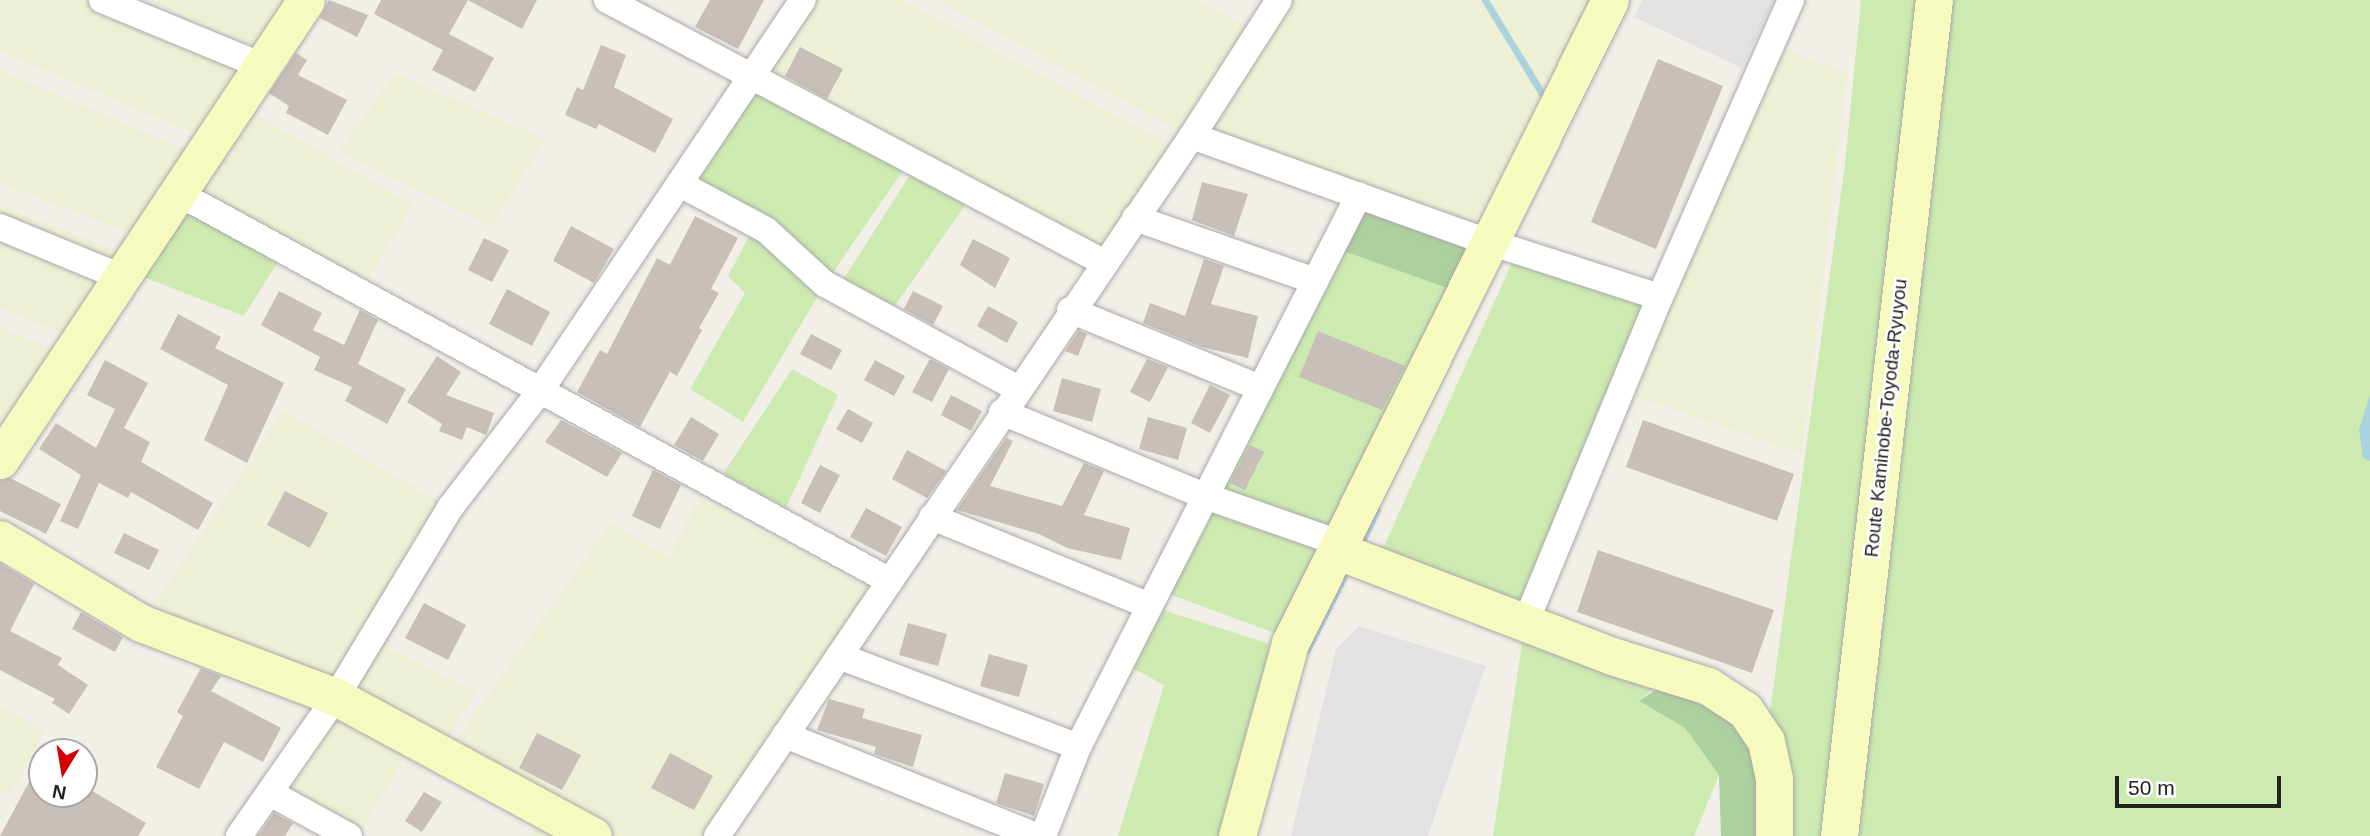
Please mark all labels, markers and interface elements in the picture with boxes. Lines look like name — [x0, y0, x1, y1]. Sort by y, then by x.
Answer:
street label: Route Kaminobe-Toyoda-Ryuyou — [1860, 278, 1912, 558]
north arrow — [28, 738, 98, 808]
scale bar — [2118, 762, 2284, 806]
text: 50 m — [2128, 776, 2175, 799]
text: N — [51, 781, 68, 804]

